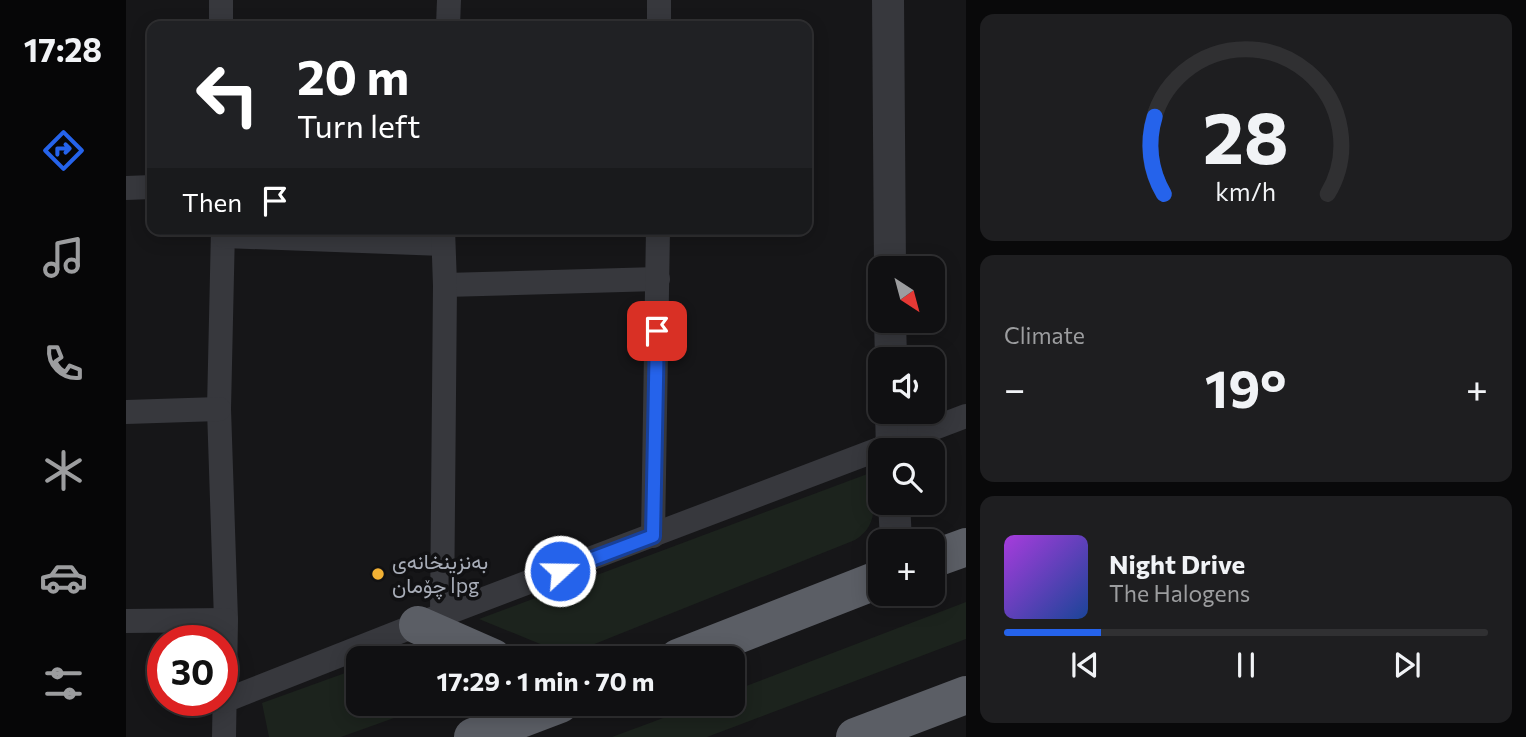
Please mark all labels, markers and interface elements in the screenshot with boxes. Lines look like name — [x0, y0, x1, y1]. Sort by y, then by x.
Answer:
text: 17:28 — [24, 29, 102, 69]
text: 20 m — [297, 45, 409, 105]
icon: left — [182, 49, 273, 140]
text: 28 — [1203, 90, 1289, 179]
text: Turn left — [297, 105, 421, 145]
icon: directions — [39, 126, 88, 175]
text: km/h — [1216, 175, 1276, 205]
icon: arrive — [256, 182, 294, 220]
text: Then — [182, 186, 242, 217]
icon: music — [39, 233, 88, 282]
north arrow — [868, 256, 945, 332]
map controls — [868, 256, 945, 606]
pin — [627, 301, 687, 361]
icon: arrive — [638, 312, 676, 350]
text: Climate — [1004, 321, 1085, 349]
icon: phone — [39, 339, 88, 388]
button: sound — [868, 347, 945, 424]
text: 19° — [1205, 355, 1286, 419]
text: − — [1004, 364, 1026, 411]
text: + — [1466, 364, 1488, 411]
button: search — [868, 438, 945, 515]
icon: climate — [39, 446, 88, 495]
button: + — [868, 529, 945, 606]
position arrow — [523, 534, 597, 608]
place label: بەنزینخانەی چۆمان lpg — [392, 548, 488, 600]
text: Night Drive — [1109, 548, 1245, 579]
icon: car — [39, 553, 88, 602]
marker: بەنزینخانەی چۆمان lpg — [370, 566, 386, 582]
text: The Halogens — [1109, 579, 1250, 607]
speed limit sign: 30 — [147, 625, 238, 716]
icon: previous — [1066, 646, 1104, 684]
icon: pause — [1227, 646, 1265, 684]
icon: next — [1388, 646, 1426, 684]
icon: filters — [39, 659, 88, 708]
text: 17:29 · 1 min · 70 m — [437, 665, 654, 696]

